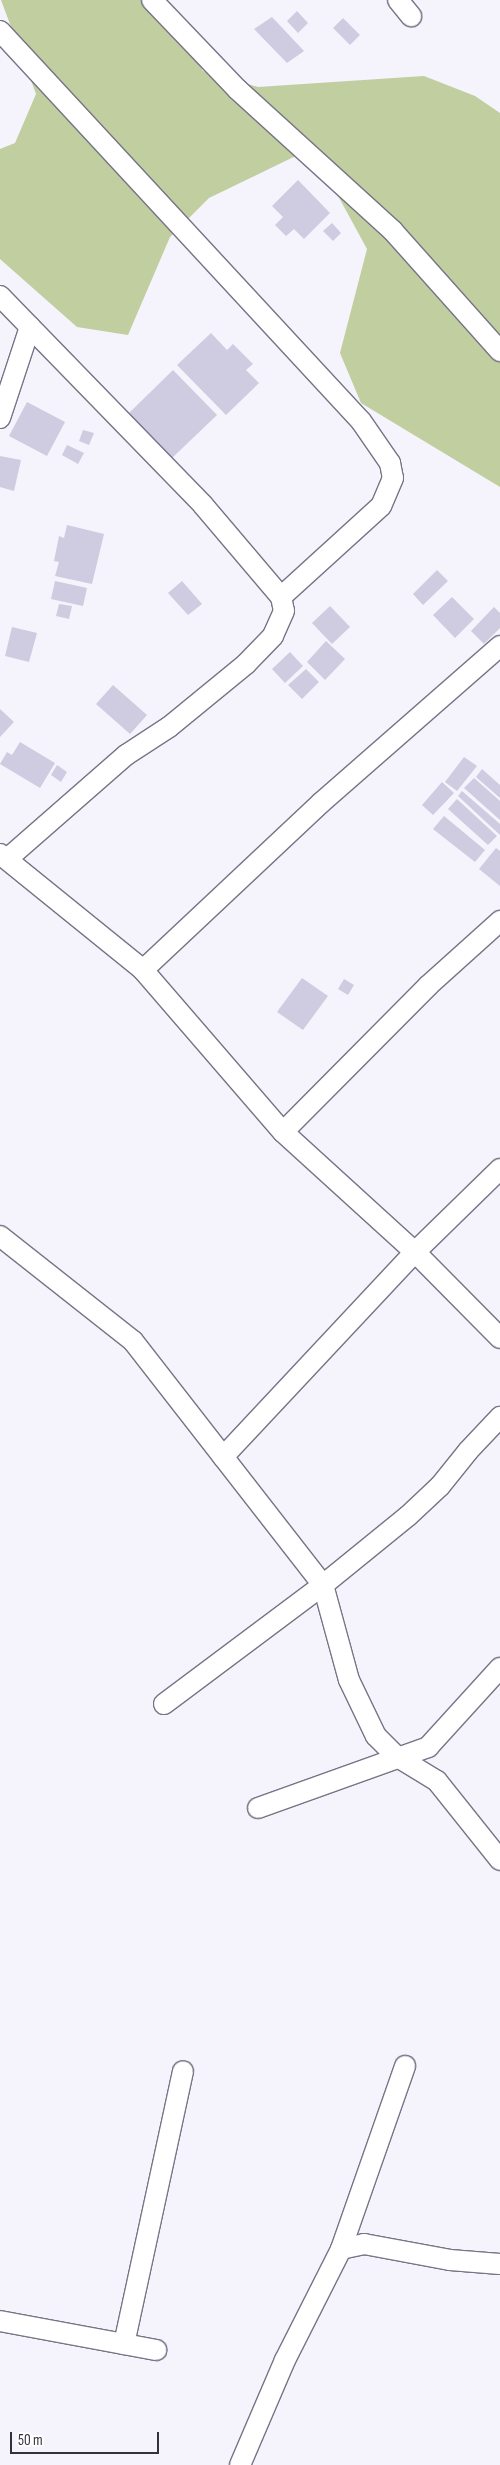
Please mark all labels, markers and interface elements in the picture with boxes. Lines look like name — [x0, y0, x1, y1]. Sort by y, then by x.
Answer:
scale bar — [12, 2422, 161, 2454]
text: 50 m — [18, 2431, 43, 2450]

